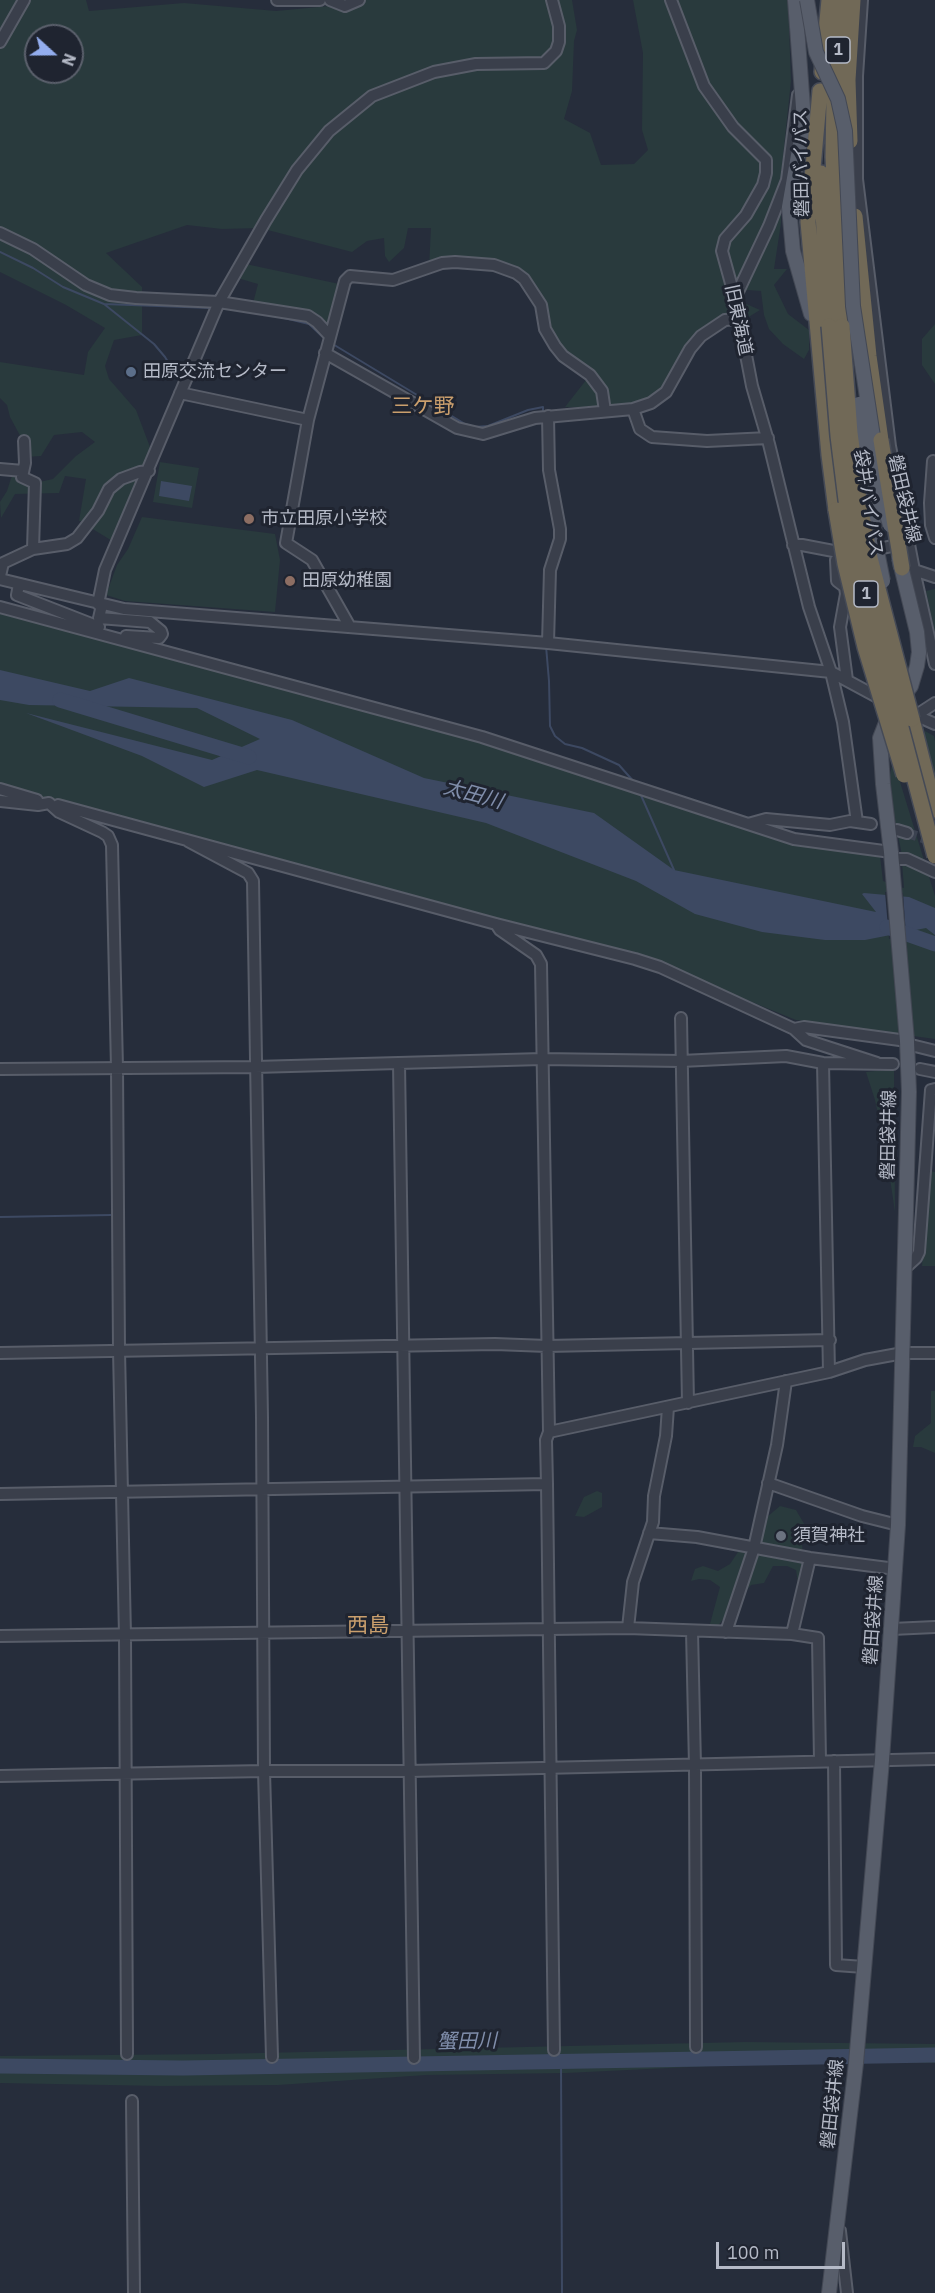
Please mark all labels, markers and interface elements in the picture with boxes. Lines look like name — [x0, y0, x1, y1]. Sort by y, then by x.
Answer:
north arrow — [24, 24, 84, 84]
road number: 1 — [826, 37, 850, 63]
text: N — [58, 51, 80, 69]
street label: 磐田バイパス — [790, 109, 814, 217]
street label: 旧東海道 — [720, 283, 756, 357]
place label: 田原交流センター — [143, 361, 287, 383]
marker: 田原交流センター — [124, 365, 138, 379]
district label: 三ケ野 — [392, 394, 454, 420]
street label: 袋井バイパス — [849, 448, 887, 558]
street label: 磐田袋井線 — [883, 453, 925, 545]
place label: 市立田原小学校 — [261, 508, 387, 530]
marker: 市立田原小学校 — [242, 512, 256, 526]
place label: 田原幼稚園 — [302, 570, 392, 592]
marker: 田原幼稚園 — [283, 574, 297, 588]
road number: 1 — [854, 581, 878, 607]
water label: 太田川 — [441, 776, 505, 814]
street label: 磐田袋井線 — [877, 1090, 901, 1180]
place label: 須賀神社 — [793, 1525, 865, 1547]
marker: 須賀神社 — [774, 1529, 788, 1543]
street label: 磐田袋井線 — [860, 1574, 888, 1666]
district label: 西島 — [347, 1613, 389, 1639]
water label: 蟹田川 — [437, 2029, 497, 2055]
street label: 磐田袋井線 — [818, 2058, 848, 2150]
scale bar — [719, 2230, 848, 2268]
text: 100 m — [727, 2241, 779, 2264]

